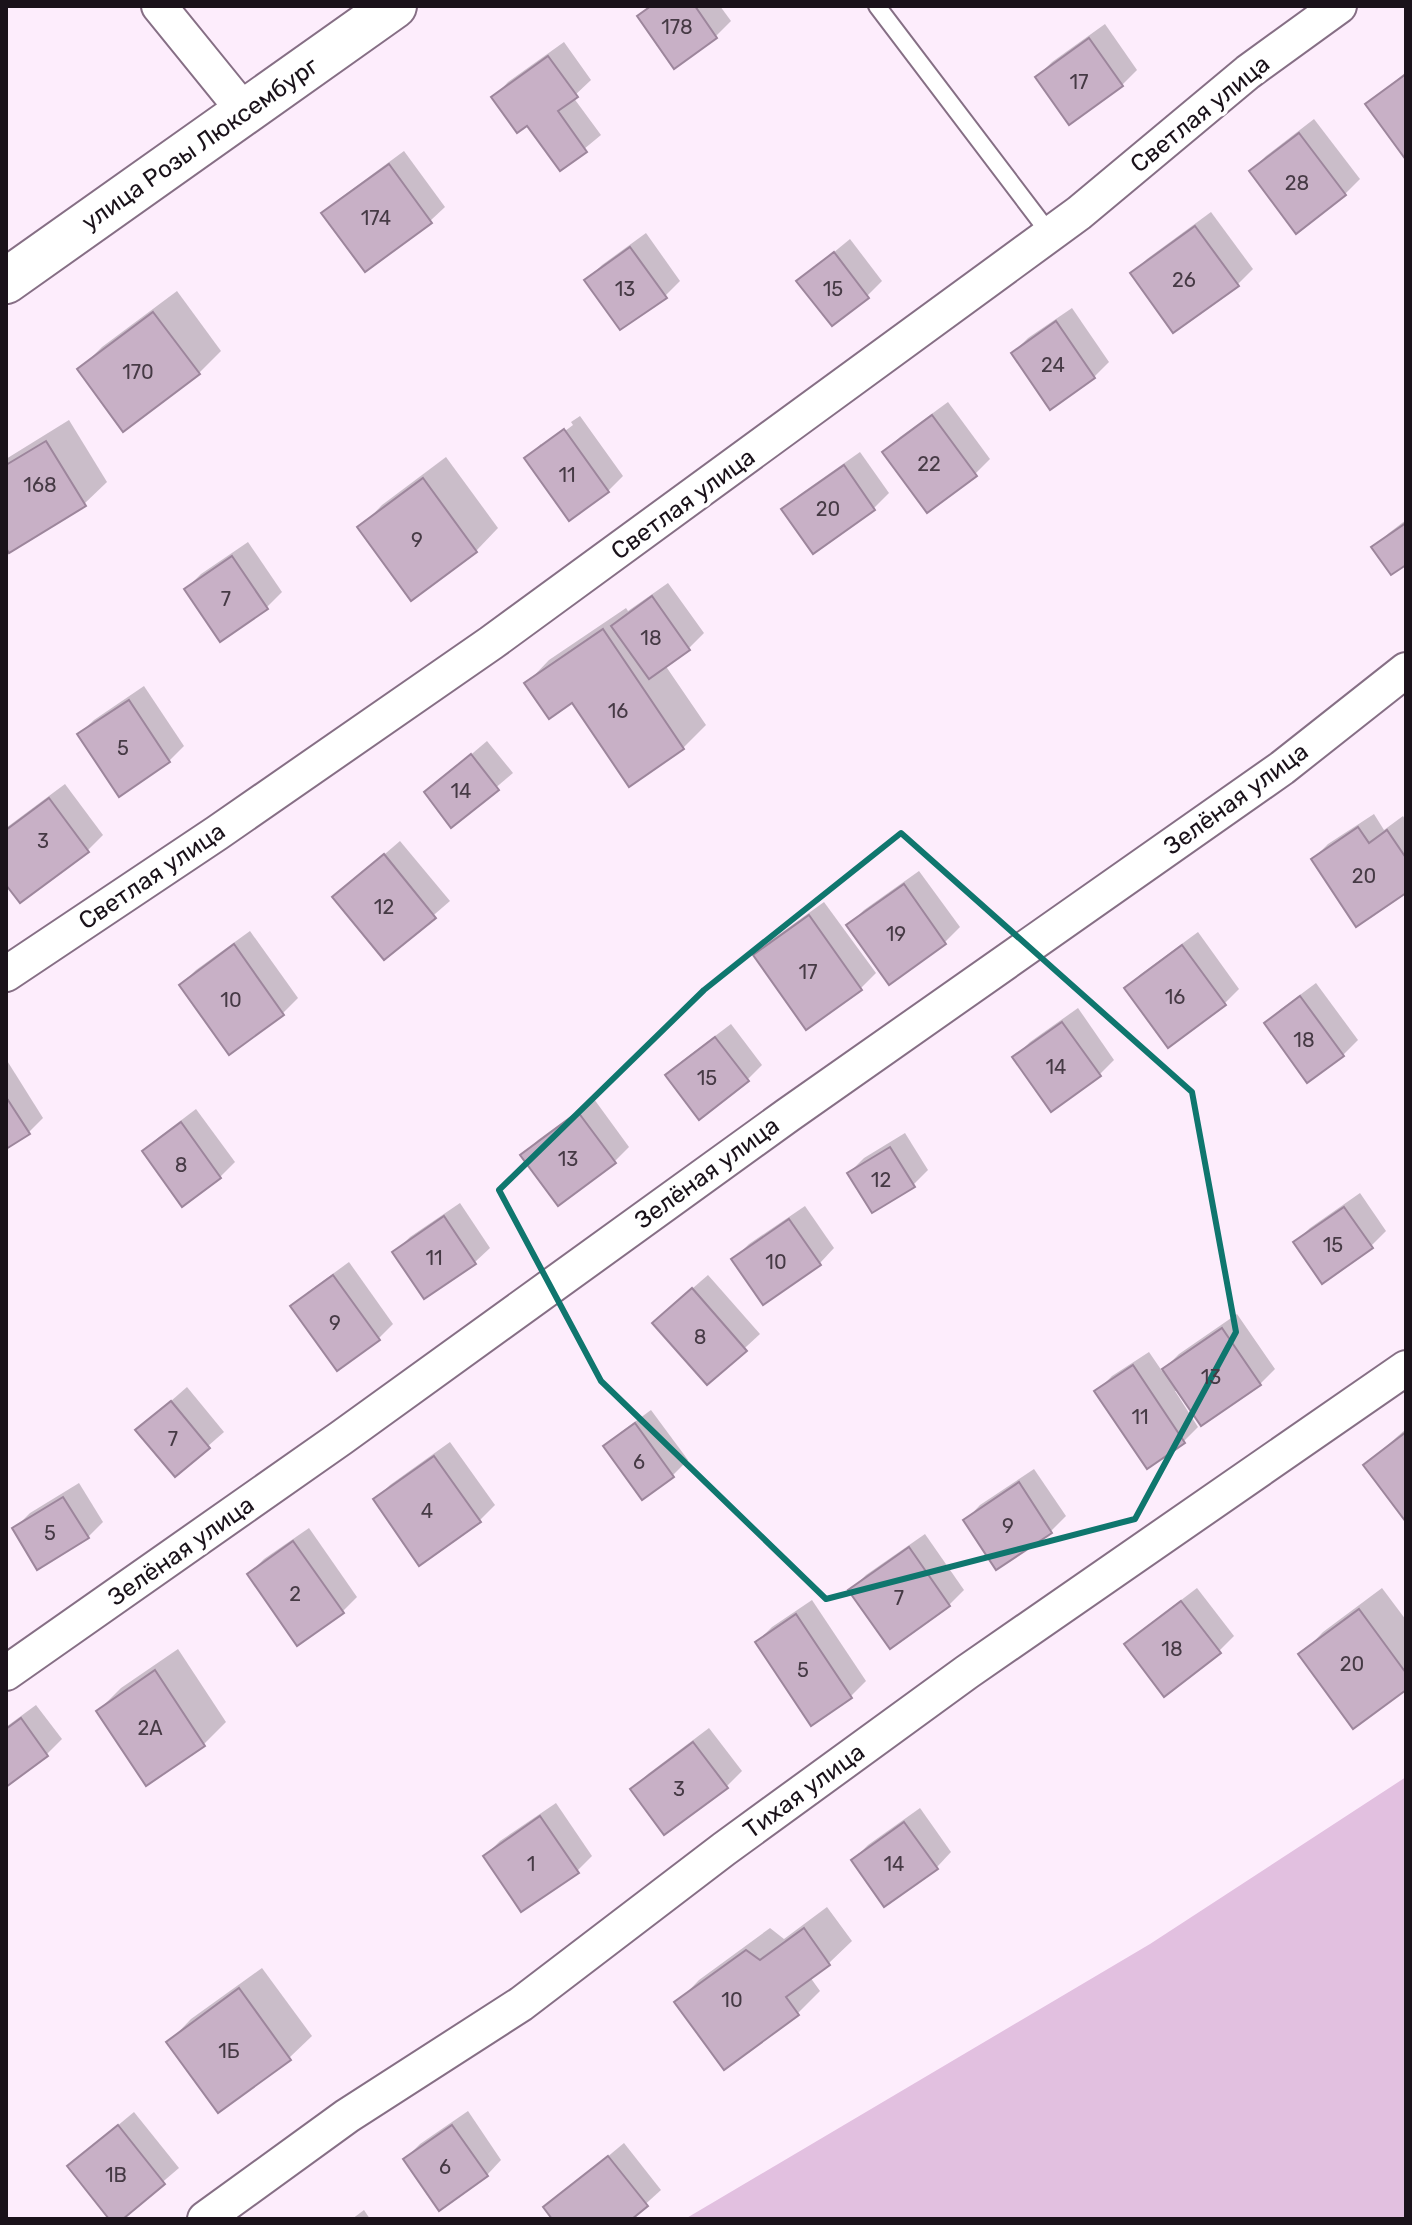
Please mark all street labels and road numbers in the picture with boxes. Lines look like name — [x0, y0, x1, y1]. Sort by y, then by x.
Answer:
street label: Светлая улица — [1125, 50, 1275, 178]
street label: улица Розы Люксембург — [76, 51, 324, 236]
street label: Светлая улица — [606, 443, 760, 565]
street label: Зелёная улица — [1158, 737, 1314, 861]
street label: Светлая улица — [74, 817, 230, 935]
street label: Зелёная улица — [629, 1111, 785, 1235]
street label: Зелёная улица — [103, 1490, 259, 1612]
street label: Тихая улица — [738, 1738, 870, 1844]

